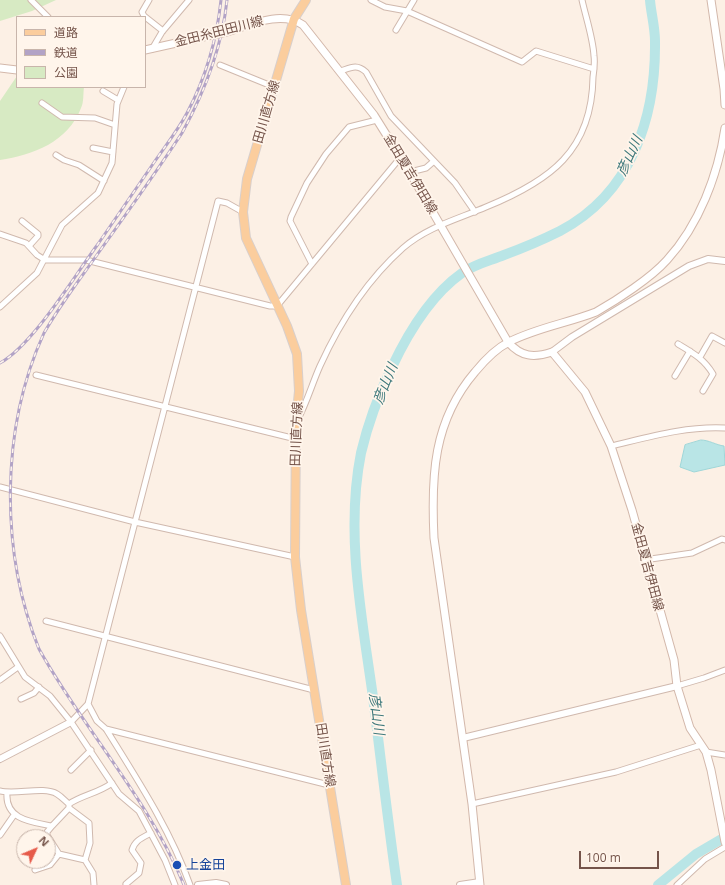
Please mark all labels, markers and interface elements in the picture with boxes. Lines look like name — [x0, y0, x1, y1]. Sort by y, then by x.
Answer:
street label: 金田糸田田川線 — [173, 13, 265, 51]
legend — [16, 16, 146, 88]
text: 道路 — [54, 24, 78, 41]
text: 鉄道 — [54, 44, 78, 61]
text: 公園 — [54, 64, 78, 81]
street label: 田川直方線 — [251, 79, 283, 145]
street label: 金田夏吉伊田線 — [380, 131, 440, 217]
water label: 彦山川 — [614, 133, 646, 179]
water label: 彦山川 — [370, 361, 402, 407]
street label: 田川直方線 — [288, 401, 306, 467]
street label: 金田夏吉伊田線 — [628, 521, 666, 613]
water label: 彦山川 — [365, 692, 387, 736]
street label: 田川直方線 — [312, 722, 338, 788]
north arrow — [16, 829, 56, 869]
text: N — [36, 833, 53, 849]
scale bar — [581, 843, 661, 869]
text: 100 m — [586, 849, 621, 866]
place label: 上金田 — [186, 857, 225, 873]
marker: 上金田 — [171, 859, 183, 871]

